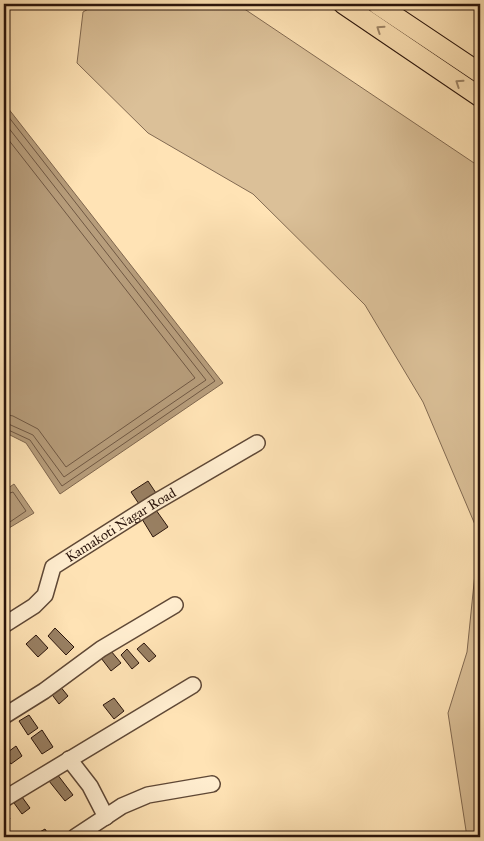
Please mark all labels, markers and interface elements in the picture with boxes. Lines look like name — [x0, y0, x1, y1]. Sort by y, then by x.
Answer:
one-way arrow — [377, 26, 386, 35]
one-way arrow — [455, 79, 464, 89]
street label: Kamakoti Nagar Road — [63, 484, 179, 566]

